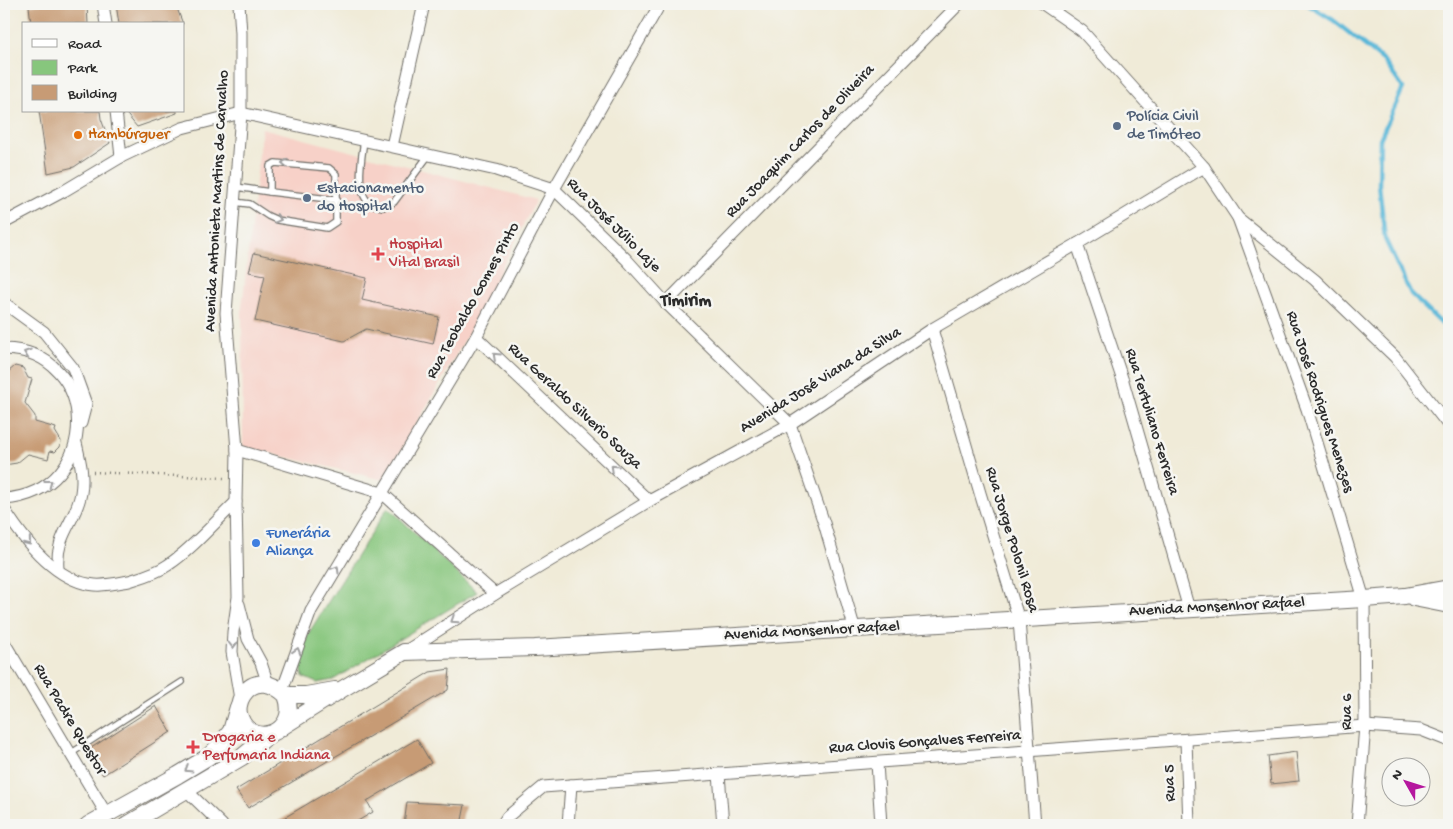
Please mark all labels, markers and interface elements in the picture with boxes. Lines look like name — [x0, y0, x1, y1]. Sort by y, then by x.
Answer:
legend — [22, 22, 185, 112]
text: Road — [68, 36, 102, 54]
text: Park — [67, 60, 98, 78]
street label: Rua Joaquim Carlos de Oliveira — [723, 60, 880, 223]
street label: Avenida Antonieta Martins de Carvalho — [202, 70, 234, 332]
text: Building — [67, 86, 117, 104]
place label: Polícia Civil de Timóteo — [1126, 108, 1201, 145]
marker: Polícia Civil de Timóteo — [1111, 120, 1123, 132]
place label: Hambúrguer — [88, 126, 171, 145]
marker: Hambúrguer — [72, 129, 84, 141]
one-way arrow — [281, 158, 289, 169]
street label: Rua José Júlio Laje — [562, 175, 665, 278]
place label: Estacionamento do Hospital — [317, 180, 424, 217]
marker: Estacionamento do Hospital — [301, 192, 313, 204]
one-way arrow — [273, 214, 282, 224]
street label: Rua Teobaldo Gomes Pinto — [423, 219, 525, 383]
place label: Hospital Vital Brasil — [388, 236, 460, 273]
marker: Hospital Vital Brasil — [371, 247, 385, 261]
district label: Timirim — [659, 291, 711, 312]
street label: Rua José Rodrigues Menezes — [1281, 309, 1358, 496]
street label: Avenida José Viana da Silva — [737, 323, 906, 438]
street label: Rua Geraldo Silverio Souza — [503, 340, 646, 475]
street label: Rua Tertuliano Ferreira — [1120, 346, 1183, 499]
one-way arrow — [23, 348, 32, 358]
one-way arrow — [492, 353, 501, 362]
one-way arrow — [610, 465, 619, 474]
street label: Rua Jorge Polonil Rosa — [980, 465, 1042, 616]
one-way arrow — [43, 480, 52, 488]
place label: Funerária Aliança — [265, 525, 331, 562]
one-way arrow — [22, 536, 30, 545]
marker: Funerária Aliança — [250, 537, 262, 549]
one-way arrow — [330, 566, 340, 575]
street label: Avenida Monsenhor Rafael — [1129, 594, 1305, 622]
one-way arrow — [450, 614, 459, 624]
street label: Avenida Monsenhor Rafael — [724, 618, 900, 646]
one-way arrow — [228, 642, 238, 650]
one-way arrow — [291, 648, 301, 656]
street label: Rua Padre Questor — [28, 661, 110, 780]
street label: Rua 6 — [1338, 693, 1358, 730]
street label: Rua Clovis Gonçalves Ferreira — [828, 727, 1023, 759]
place label: Drogaria e Perfumaria Indiana — [202, 729, 331, 766]
marker: Drogaria e Perfumaria Indiana — [187, 741, 199, 753]
north arrow — [1380, 756, 1430, 806]
one-way arrow — [184, 763, 193, 773]
street label: Rua 5 — [1161, 764, 1181, 802]
text: N — [1388, 766, 1407, 784]

